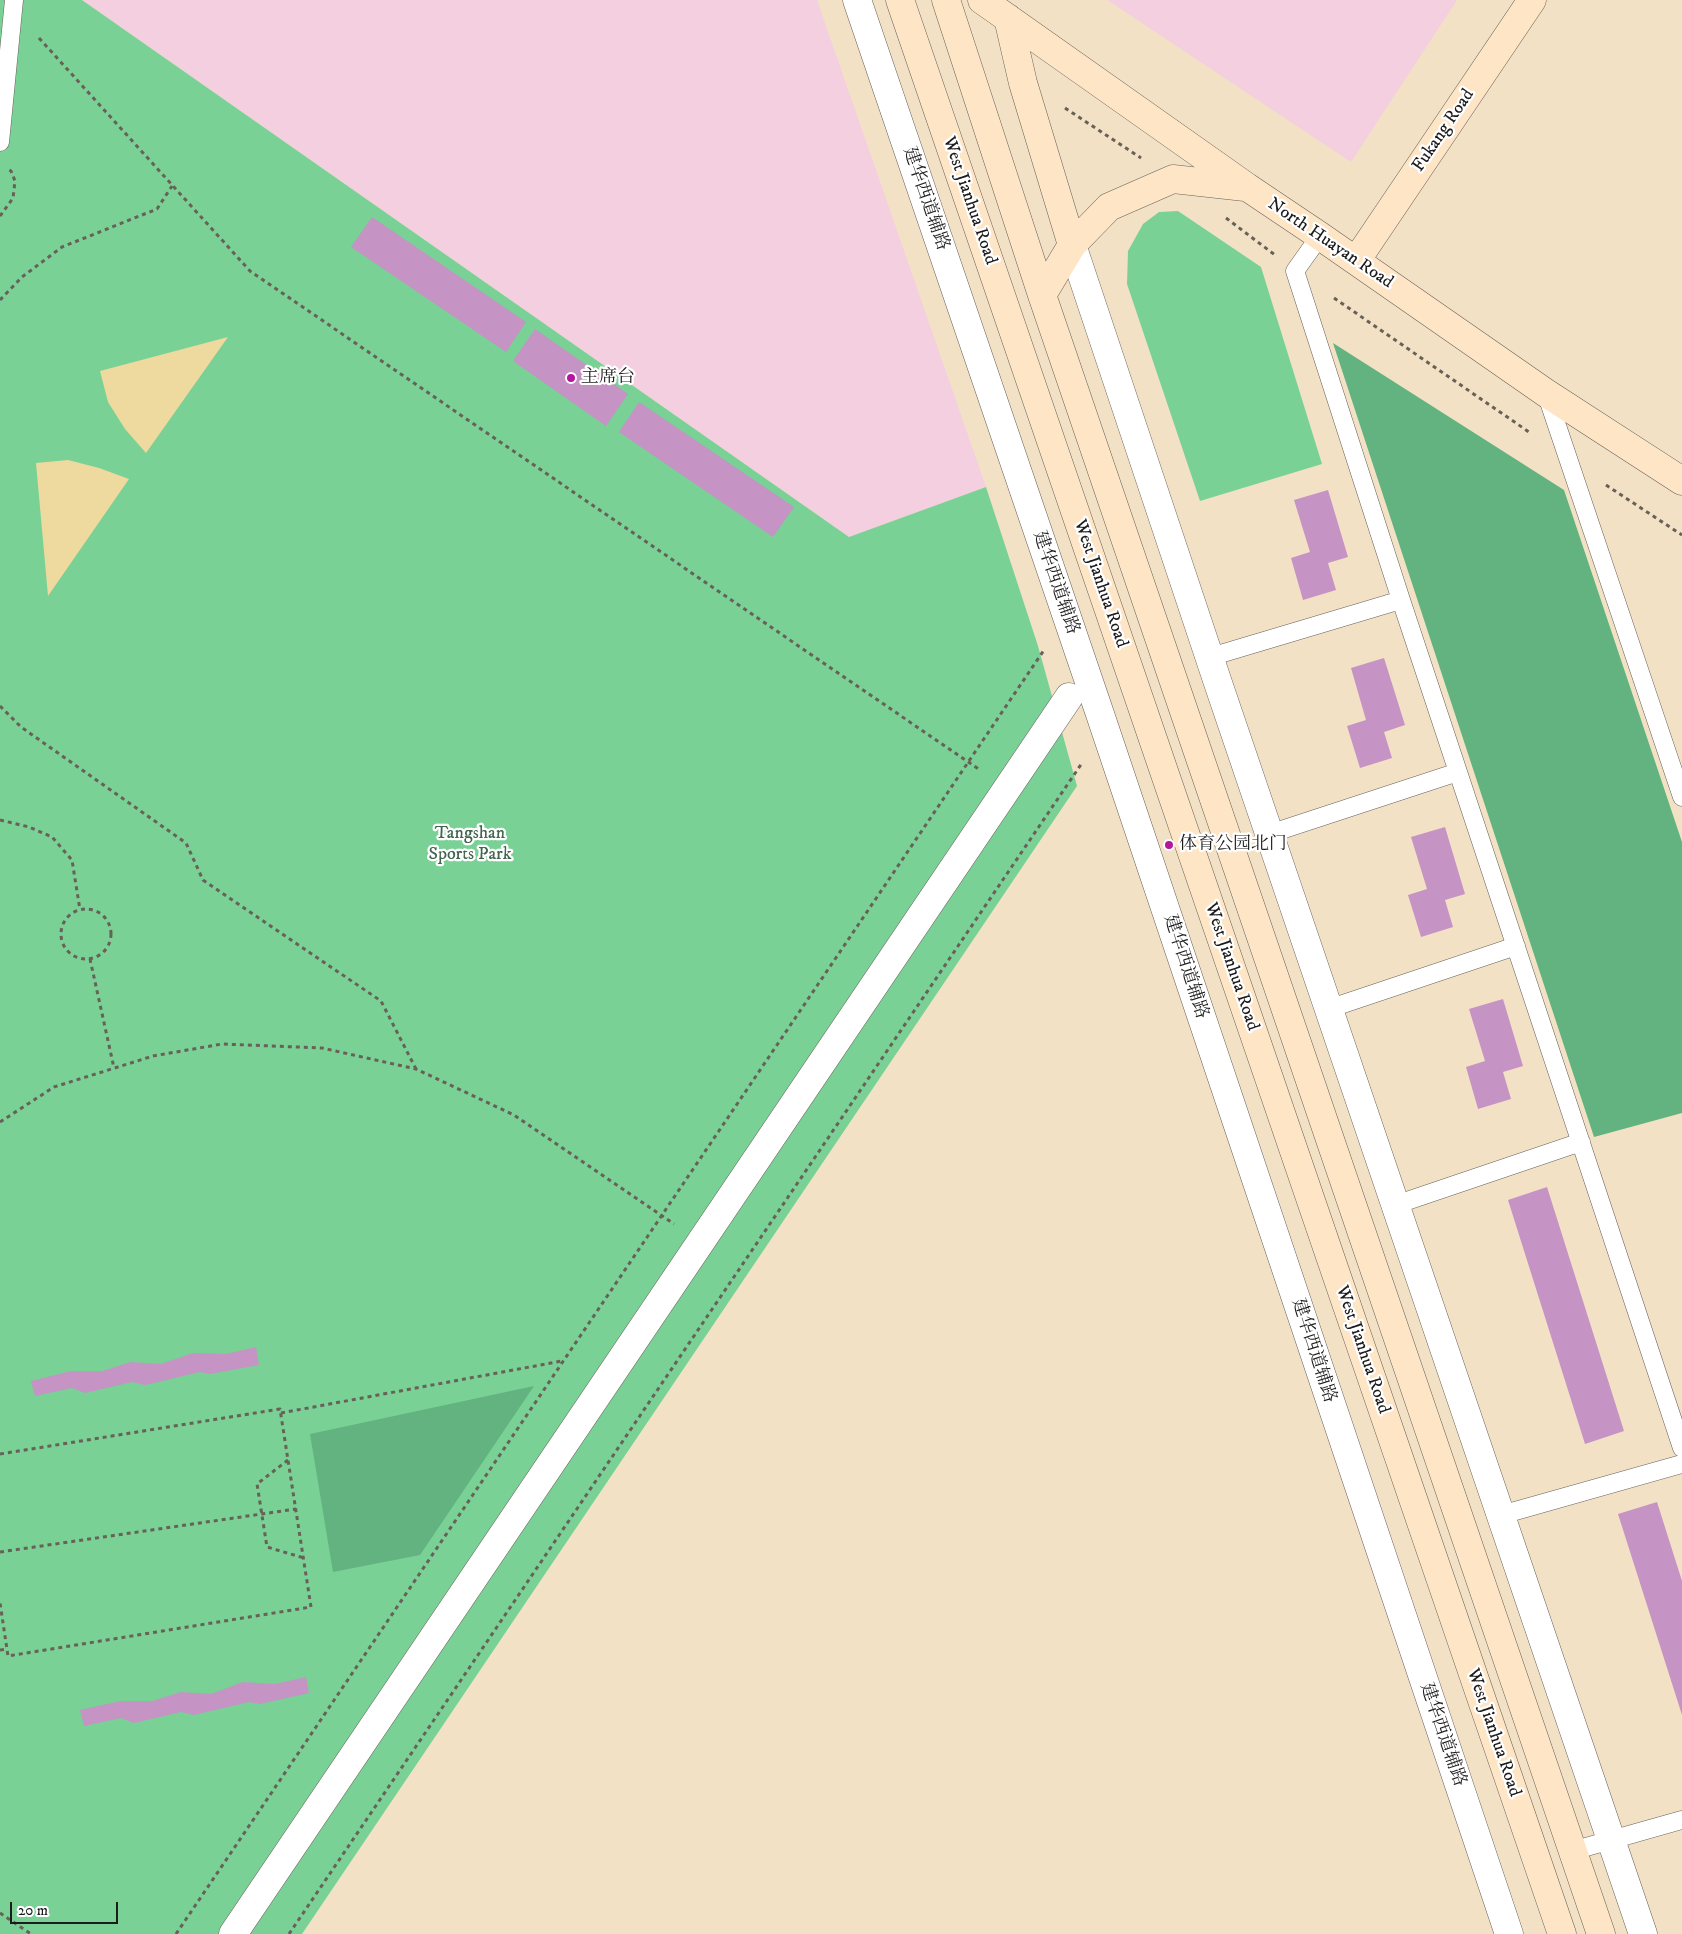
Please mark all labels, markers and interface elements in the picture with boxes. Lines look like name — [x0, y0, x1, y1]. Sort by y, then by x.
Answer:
street label: Fukang Road — [1408, 86, 1480, 176]
street label: West Jianhua Road — [937, 134, 1001, 268]
street label: 建华西道辅路 — [897, 144, 953, 254]
street label: North Huayan Road — [1263, 194, 1397, 294]
place label: 主席台 — [581, 367, 635, 389]
marker: 主席台 — [565, 372, 577, 384]
street label: West Jianhua Road — [1068, 517, 1132, 651]
street label: 建华西道辅路 — [1027, 528, 1083, 638]
park label: Tangshan Sports Park — [428, 823, 512, 866]
place label: 体育公园北门 — [1179, 834, 1287, 856]
marker: 体育公园北门 — [1163, 839, 1175, 851]
street label: West Jianhua Road — [1199, 900, 1263, 1034]
street label: 建华西道辅路 — [1158, 912, 1212, 1022]
street label: West Jianhua Road — [1330, 1283, 1394, 1417]
street label: 建华西道辅路 — [1286, 1296, 1340, 1406]
street label: West Jianhua Road — [1461, 1666, 1525, 1800]
street label: 建华西道辅路 — [1414, 1680, 1470, 1790]
scale bar — [12, 1892, 120, 1924]
text: 20 m — [18, 1901, 48, 1920]

